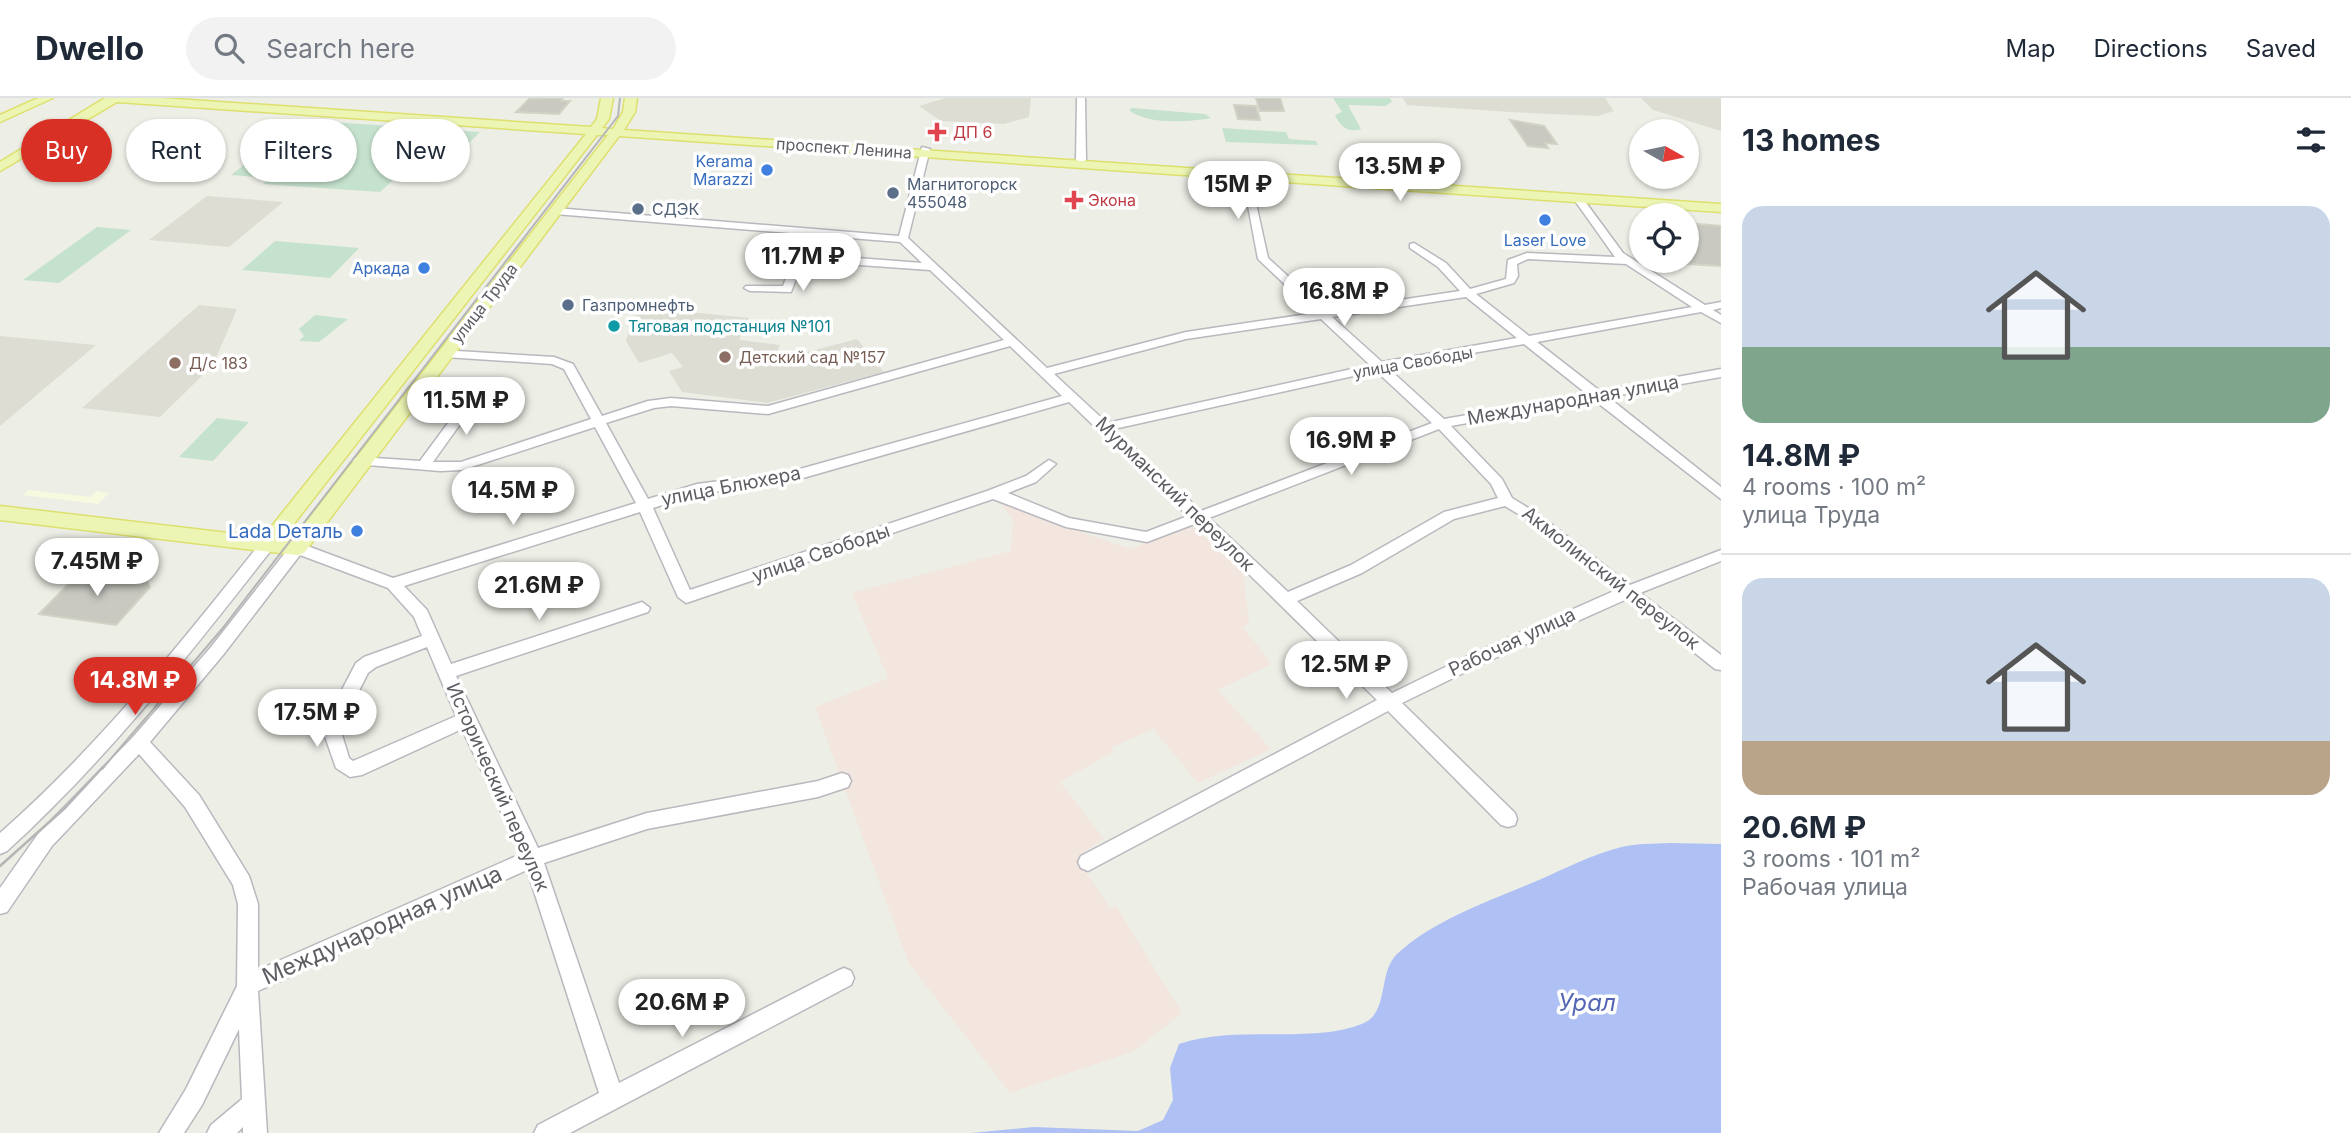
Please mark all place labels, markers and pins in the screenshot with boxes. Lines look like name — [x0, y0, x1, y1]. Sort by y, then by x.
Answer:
marker: ДП 6 — [927, 122, 947, 142]
place label: ДП 6 — [953, 122, 992, 142]
pin: 13.5M ₽ — [1335, 144, 1465, 203]
place label: Kerama Marazzi — [693, 151, 753, 189]
marker: Kerama Marazzi — [759, 162, 775, 178]
pin: 15M ₽ — [1189, 162, 1287, 221]
place label: Магнитогорск 455048 — [907, 174, 1018, 212]
marker: Магнитогорск 455048 — [885, 185, 901, 201]
place label: Экона — [1088, 190, 1136, 210]
marker: Экона — [1066, 192, 1082, 208]
place label: СДЭК — [652, 199, 699, 219]
marker: СДЭК — [630, 201, 646, 217]
marker: Laser Love — [1537, 212, 1553, 228]
place label: Laser Love — [1504, 230, 1586, 250]
pin: 11.7M ₽ — [738, 234, 868, 293]
place label: Аркада — [352, 258, 410, 278]
marker: Аркада — [416, 260, 432, 276]
pin: 16.8M ₽ — [1279, 268, 1409, 328]
place label: Газпромнефть — [582, 295, 695, 315]
marker: Газпромнефть — [560, 297, 576, 313]
place label: Тяговая подстанция №101 — [628, 316, 831, 336]
marker: Тяговая подстанция №101 — [606, 318, 622, 334]
place label: Детский сад №157 — [739, 347, 885, 367]
marker: Детский сад №157 — [717, 349, 733, 365]
place label: Д/с 183 — [189, 353, 248, 373]
marker: Д/с 183 — [167, 355, 183, 371]
pin: 11.5M ₽ — [401, 378, 531, 437]
pin: 16.9M ₽ — [1286, 418, 1416, 477]
pin: 14.5M ₽ — [448, 468, 578, 527]
place label: Lada Dеталь — [228, 520, 343, 543]
marker: Lada Dеталь — [349, 523, 365, 539]
pin: 7.45M ₽ — [32, 538, 162, 598]
pin: 21.6M ₽ — [474, 562, 604, 622]
pin: 12.5M ₽ — [1281, 642, 1411, 701]
pin: 14.8M ₽ — [70, 658, 200, 717]
pin: 17.5M ₽ — [252, 690, 382, 749]
pin: 20.6M ₽ — [617, 979, 747, 1039]

